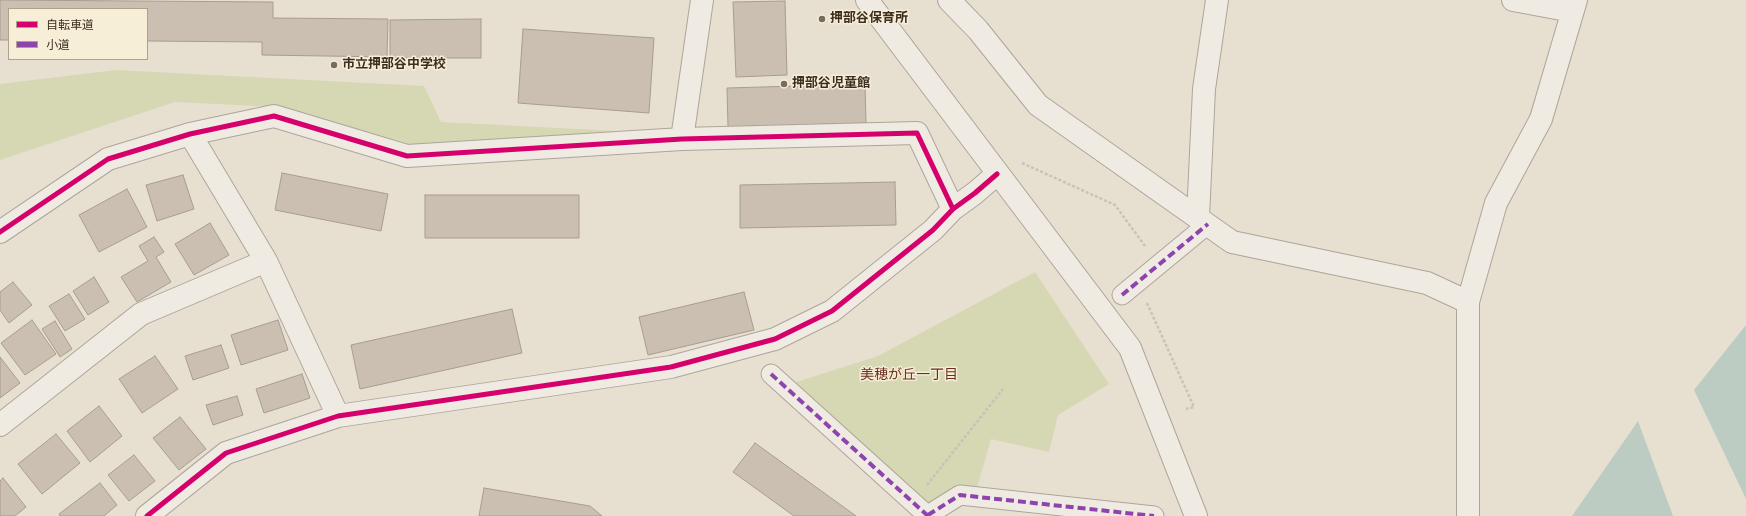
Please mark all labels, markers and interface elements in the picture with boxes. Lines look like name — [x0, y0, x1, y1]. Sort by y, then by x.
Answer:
legend — [8, 8, 148, 60]
place label: 押部谷保育所 — [830, 11, 908, 27]
marker: 押部谷保育所 — [817, 14, 827, 24]
text: 自転車道 — [46, 17, 94, 33]
text: 小道 — [46, 37, 70, 53]
place label: 市立押部谷中学校 — [342, 57, 446, 73]
marker: 市立押部谷中学校 — [329, 60, 339, 70]
place label: 押部谷児童館 — [792, 76, 870, 92]
marker: 押部谷児童館 — [779, 79, 789, 89]
district label: 美穂が丘一丁目 — [860, 367, 958, 383]

